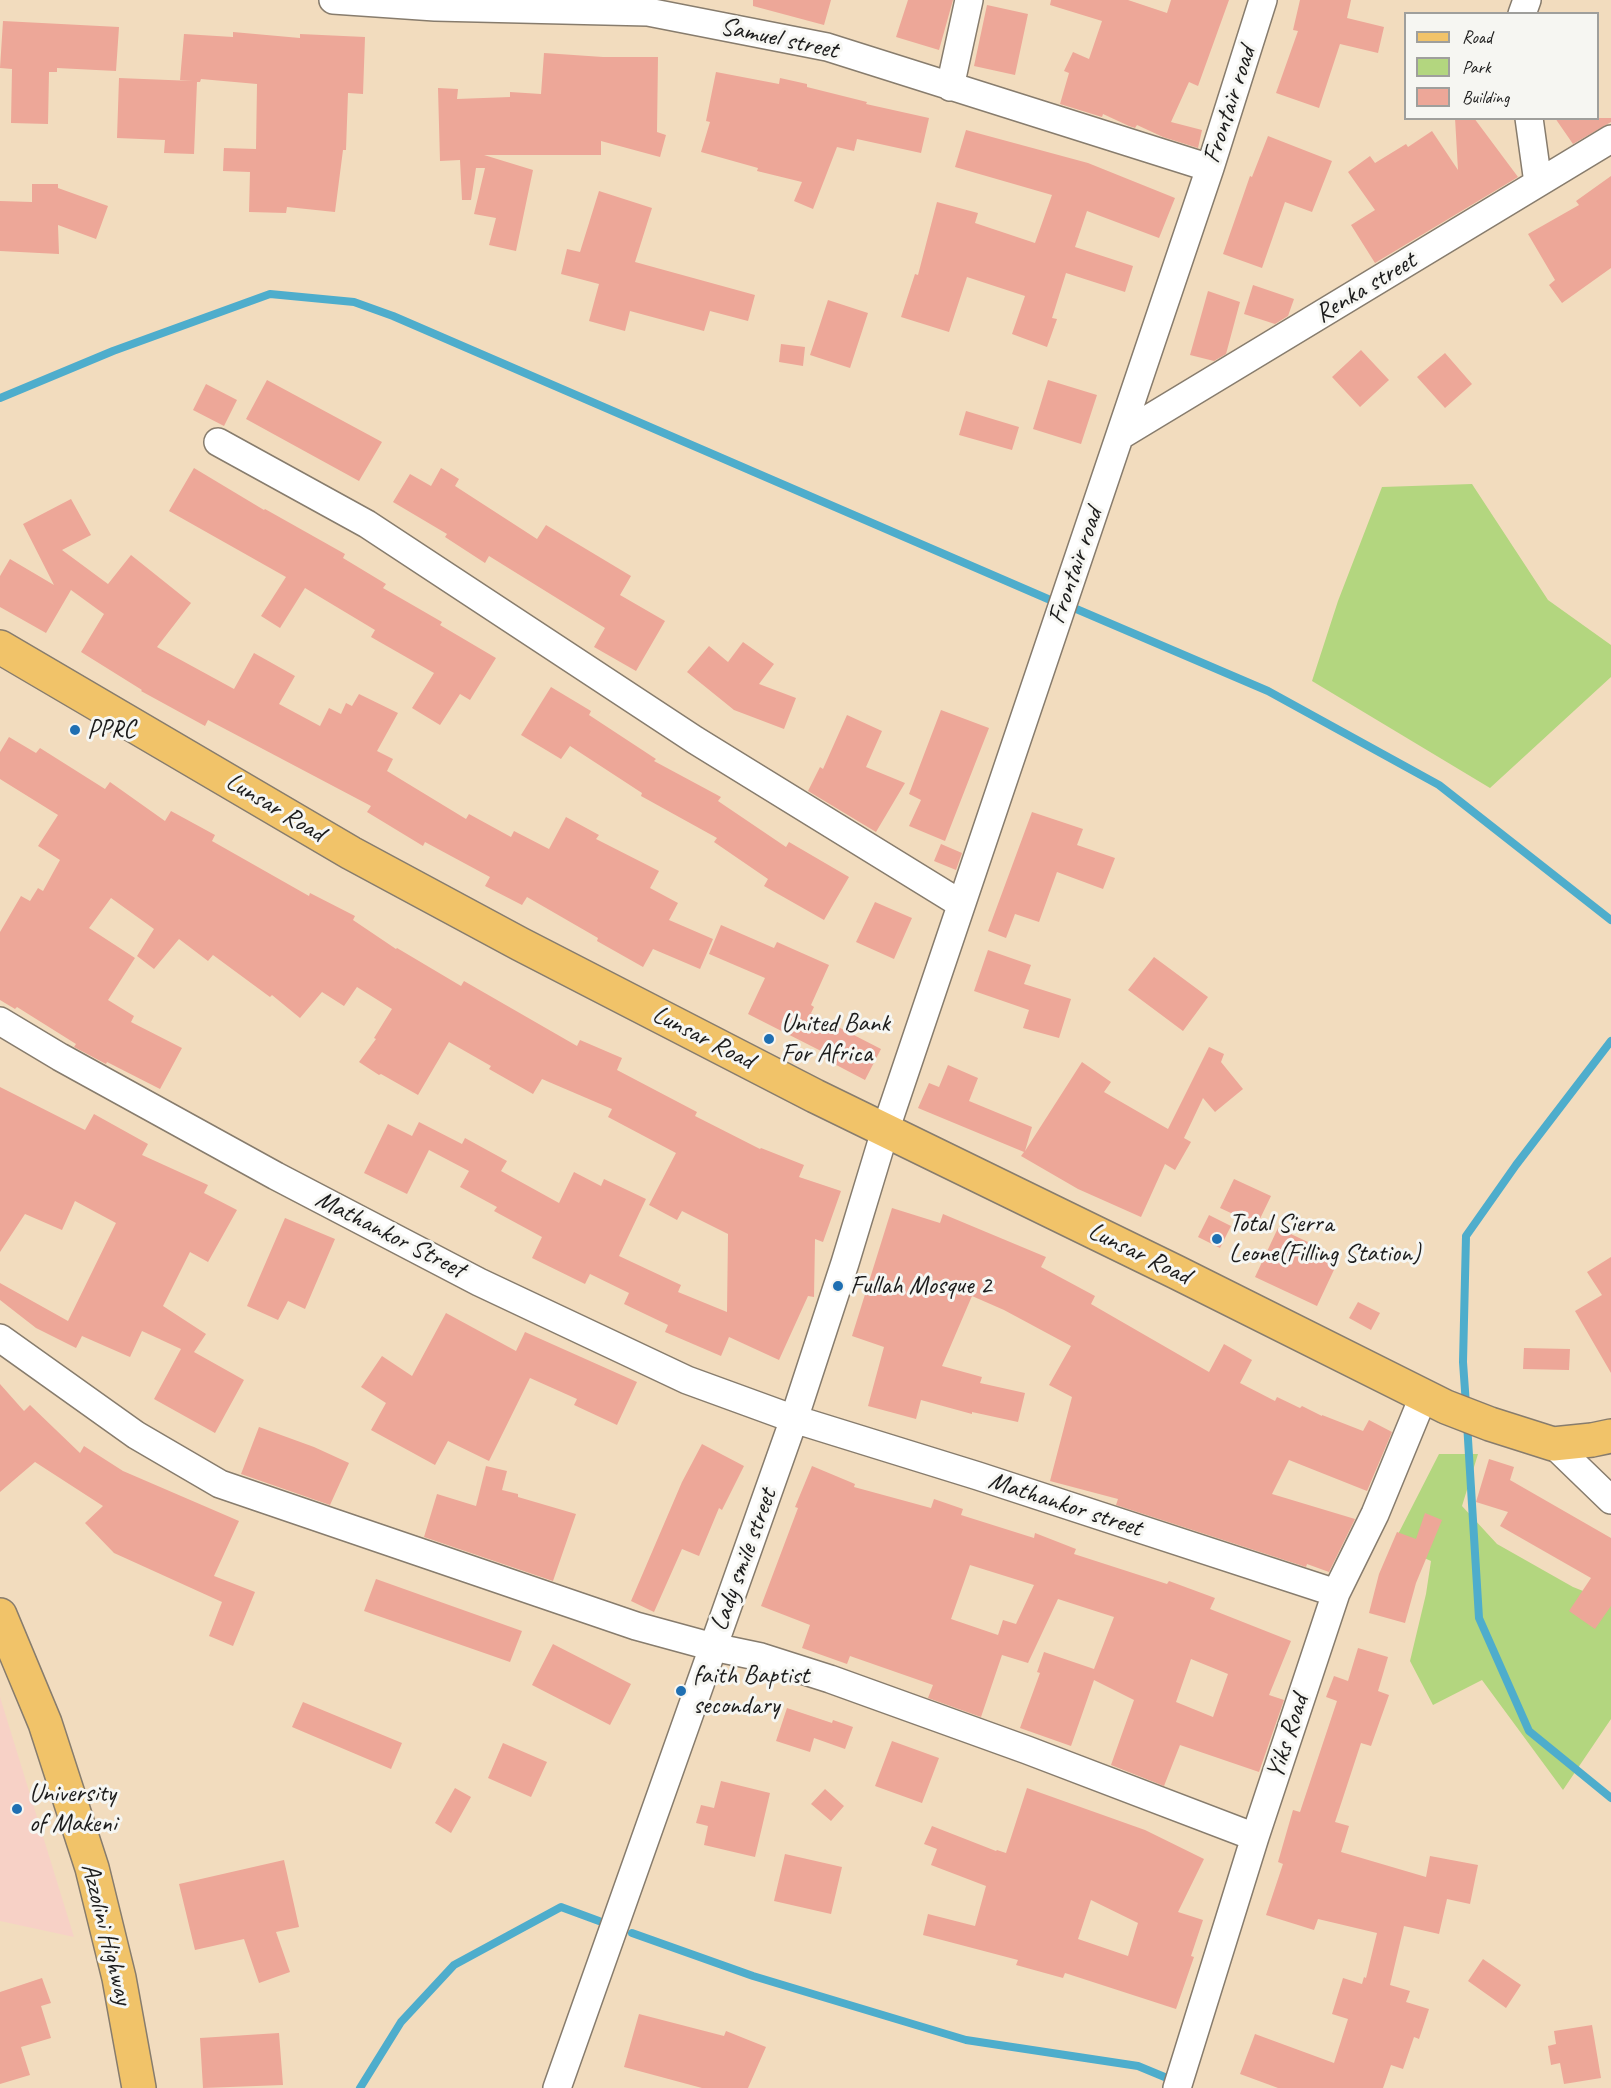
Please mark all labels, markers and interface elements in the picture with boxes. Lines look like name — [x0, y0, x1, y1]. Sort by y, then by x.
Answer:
street label: Samuel street — [717, 11, 841, 67]
legend — [1404, 12, 1599, 120]
text: Road — [1462, 26, 1492, 48]
street label: Frontair road — [1197, 43, 1263, 167]
text: Park — [1462, 56, 1491, 78]
text: Building — [1462, 86, 1509, 108]
street label: Renka street — [1310, 246, 1422, 330]
street label: Frontair road — [1042, 504, 1110, 628]
place label: PPRC — [87, 714, 135, 746]
marker: PPRC — [68, 723, 82, 737]
street label: Lunsar Road — [220, 766, 330, 850]
street label: Lunsar Road — [647, 999, 759, 1077]
place label: United Bank For Africa — [781, 1008, 890, 1070]
marker: United Bank For Africa — [762, 1032, 776, 1046]
street label: Mathankor Street — [310, 1184, 470, 1286]
place label: Total Sierra Leone(Filling Station) — [1229, 1208, 1420, 1270]
street label: Lunsar Road — [1083, 1216, 1195, 1292]
marker: Total Sierra Leone(Filling Station) — [1210, 1232, 1224, 1246]
place label: Fullah Mosque 2 — [850, 1270, 991, 1302]
marker: Fullah Mosque 2 — [831, 1279, 845, 1293]
street label: Mathankor street — [984, 1466, 1146, 1544]
street label: Lady smile street — [704, 1485, 784, 1635]
place label: faith Baptist secondary — [693, 1660, 809, 1721]
marker: faith Baptist secondary — [674, 1684, 688, 1698]
street label: Yiks Road — [1260, 1691, 1316, 1783]
place label: University of Makeni — [29, 1778, 117, 1840]
marker: University of Makeni — [10, 1802, 24, 1816]
street label: Azzolini Highway — [73, 1860, 139, 2008]

